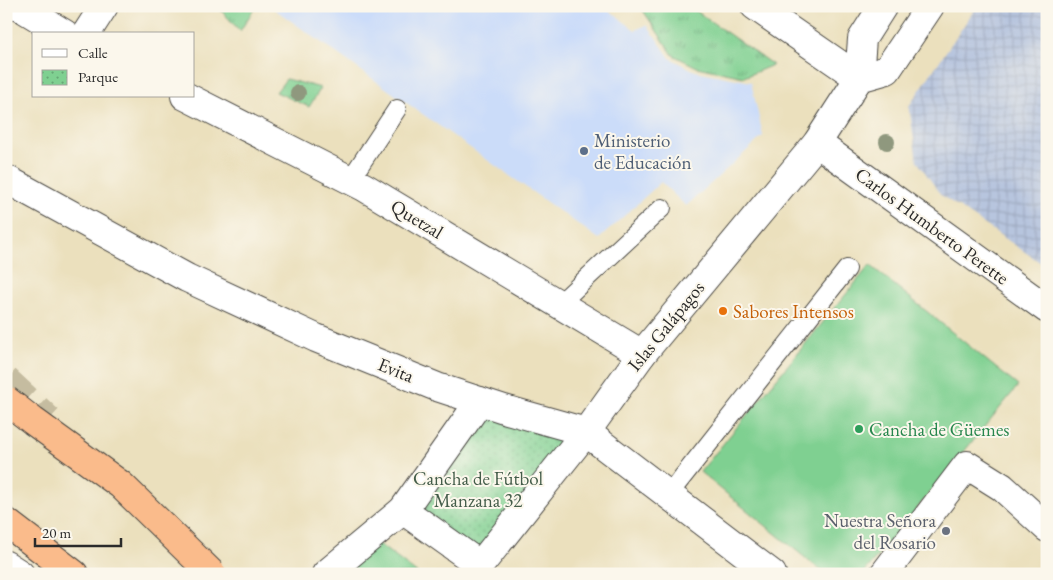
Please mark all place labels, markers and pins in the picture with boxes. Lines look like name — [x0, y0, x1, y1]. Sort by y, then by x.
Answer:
place label: Ministerio de Educación — [594, 128, 692, 175]
marker: Ministerio de Educación — [578, 145, 590, 157]
place label: Sabores Intensos — [733, 299, 854, 324]
marker: Sabores Intensos — [717, 305, 729, 317]
place label: Cancha de Güemes — [869, 417, 1009, 442]
marker: Cancha de Güemes — [853, 423, 865, 435]
place label: Nuestra Señora del Rosario — [824, 508, 936, 555]
marker: Nuestra Señora del Rosario — [940, 525, 952, 537]

